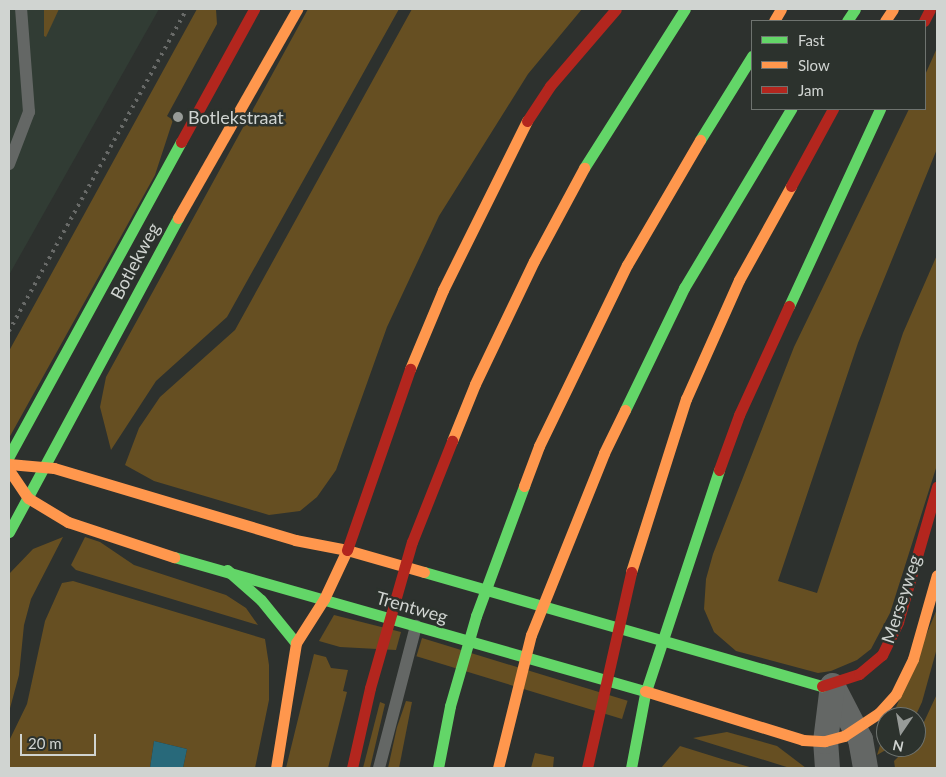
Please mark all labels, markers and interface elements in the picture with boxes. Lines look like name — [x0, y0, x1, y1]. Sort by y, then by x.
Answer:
legend — [751, 20, 926, 110]
text: Fast — [798, 31, 825, 49]
text: Slow — [798, 56, 830, 74]
text: Jam — [798, 81, 824, 99]
place label: Botlekstraat — [188, 106, 284, 128]
marker: Botlekstraat — [172, 111, 184, 123]
street label: Botlekweg — [106, 219, 164, 303]
street label: Merseyweg — [877, 552, 925, 646]
street label: Trentweg — [374, 586, 450, 628]
north arrow — [876, 707, 926, 757]
scale bar — [22, 724, 99, 756]
text: 20 m — [28, 734, 62, 752]
text: N — [891, 737, 905, 756]

